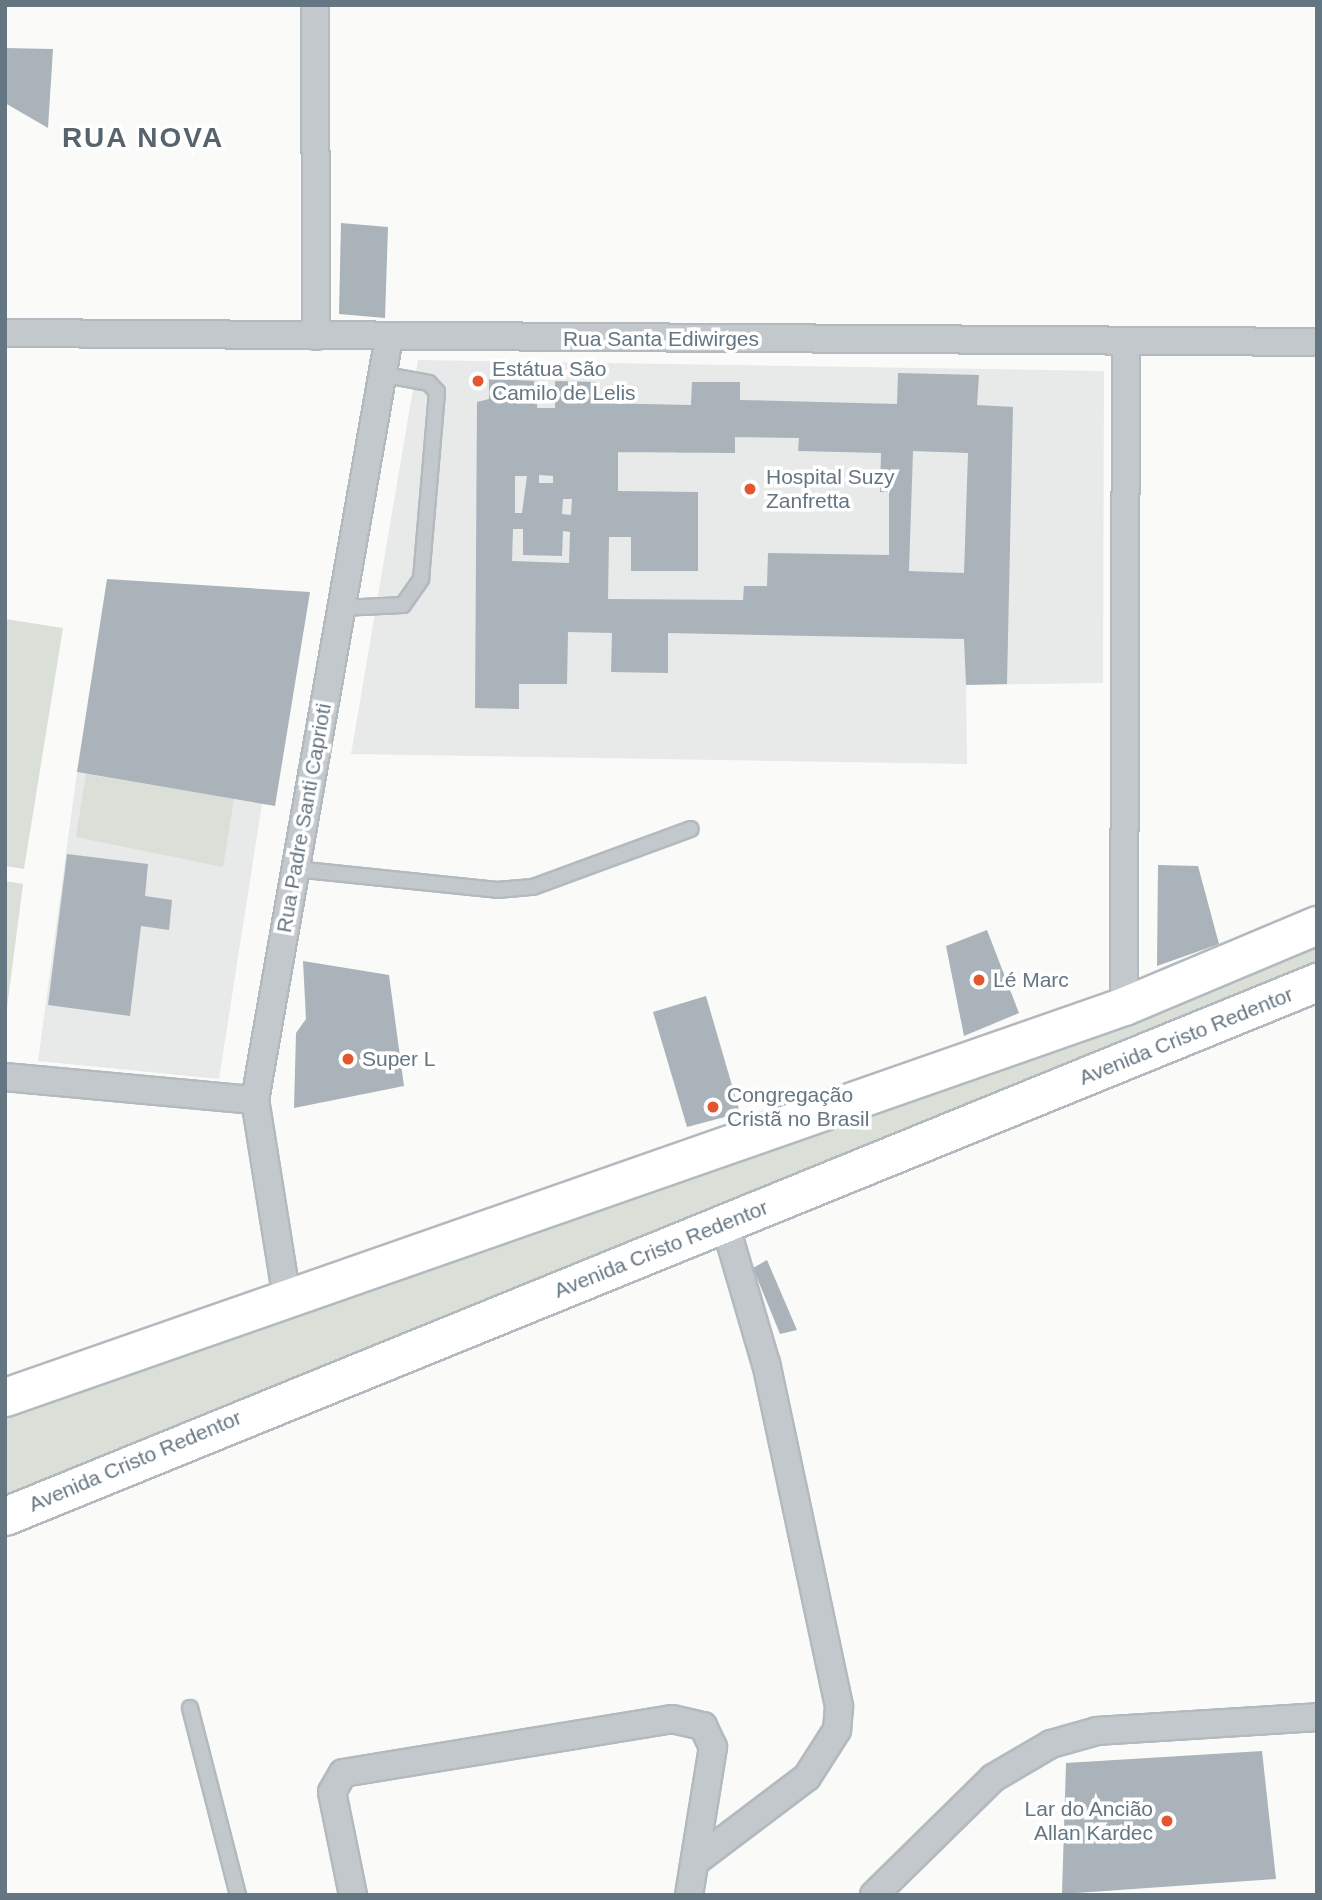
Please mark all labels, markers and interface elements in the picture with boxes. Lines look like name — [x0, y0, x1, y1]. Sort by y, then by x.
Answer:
district label: RUA NOVA — [62, 121, 224, 155]
street label: Rua Santa Ediwirges — [563, 326, 759, 352]
place label: Estátua São Camilo de Lelis — [492, 356, 636, 406]
marker: Estátua São Camilo de Lelis — [470, 373, 486, 389]
place label: Hospital Suzy Zanfretta — [766, 464, 894, 514]
marker: Hospital Suzy Zanfretta — [740, 479, 760, 499]
street label: Rua Padre Santi Caprioti — [271, 701, 337, 935]
place label: Lé Marc — [993, 967, 1069, 993]
marker: Lé Marc — [971, 972, 987, 988]
street label: Avenida Cristo Redentor — [1075, 982, 1297, 1090]
place label: Super L — [362, 1046, 436, 1072]
marker: Super L — [340, 1051, 356, 1067]
place label: Congregação Cristã no Brasil — [727, 1082, 869, 1132]
marker: Congregação Cristã no Brasil — [705, 1099, 721, 1115]
street label: Avenida Cristo Redentor — [550, 1195, 772, 1303]
street label: Avenida Cristo Redentor — [25, 1405, 245, 1517]
place label: Lar do Ancião Allan Kardec — [1023, 1796, 1153, 1846]
marker: Lar do Ancião Allan Kardec — [1159, 1813, 1175, 1829]

